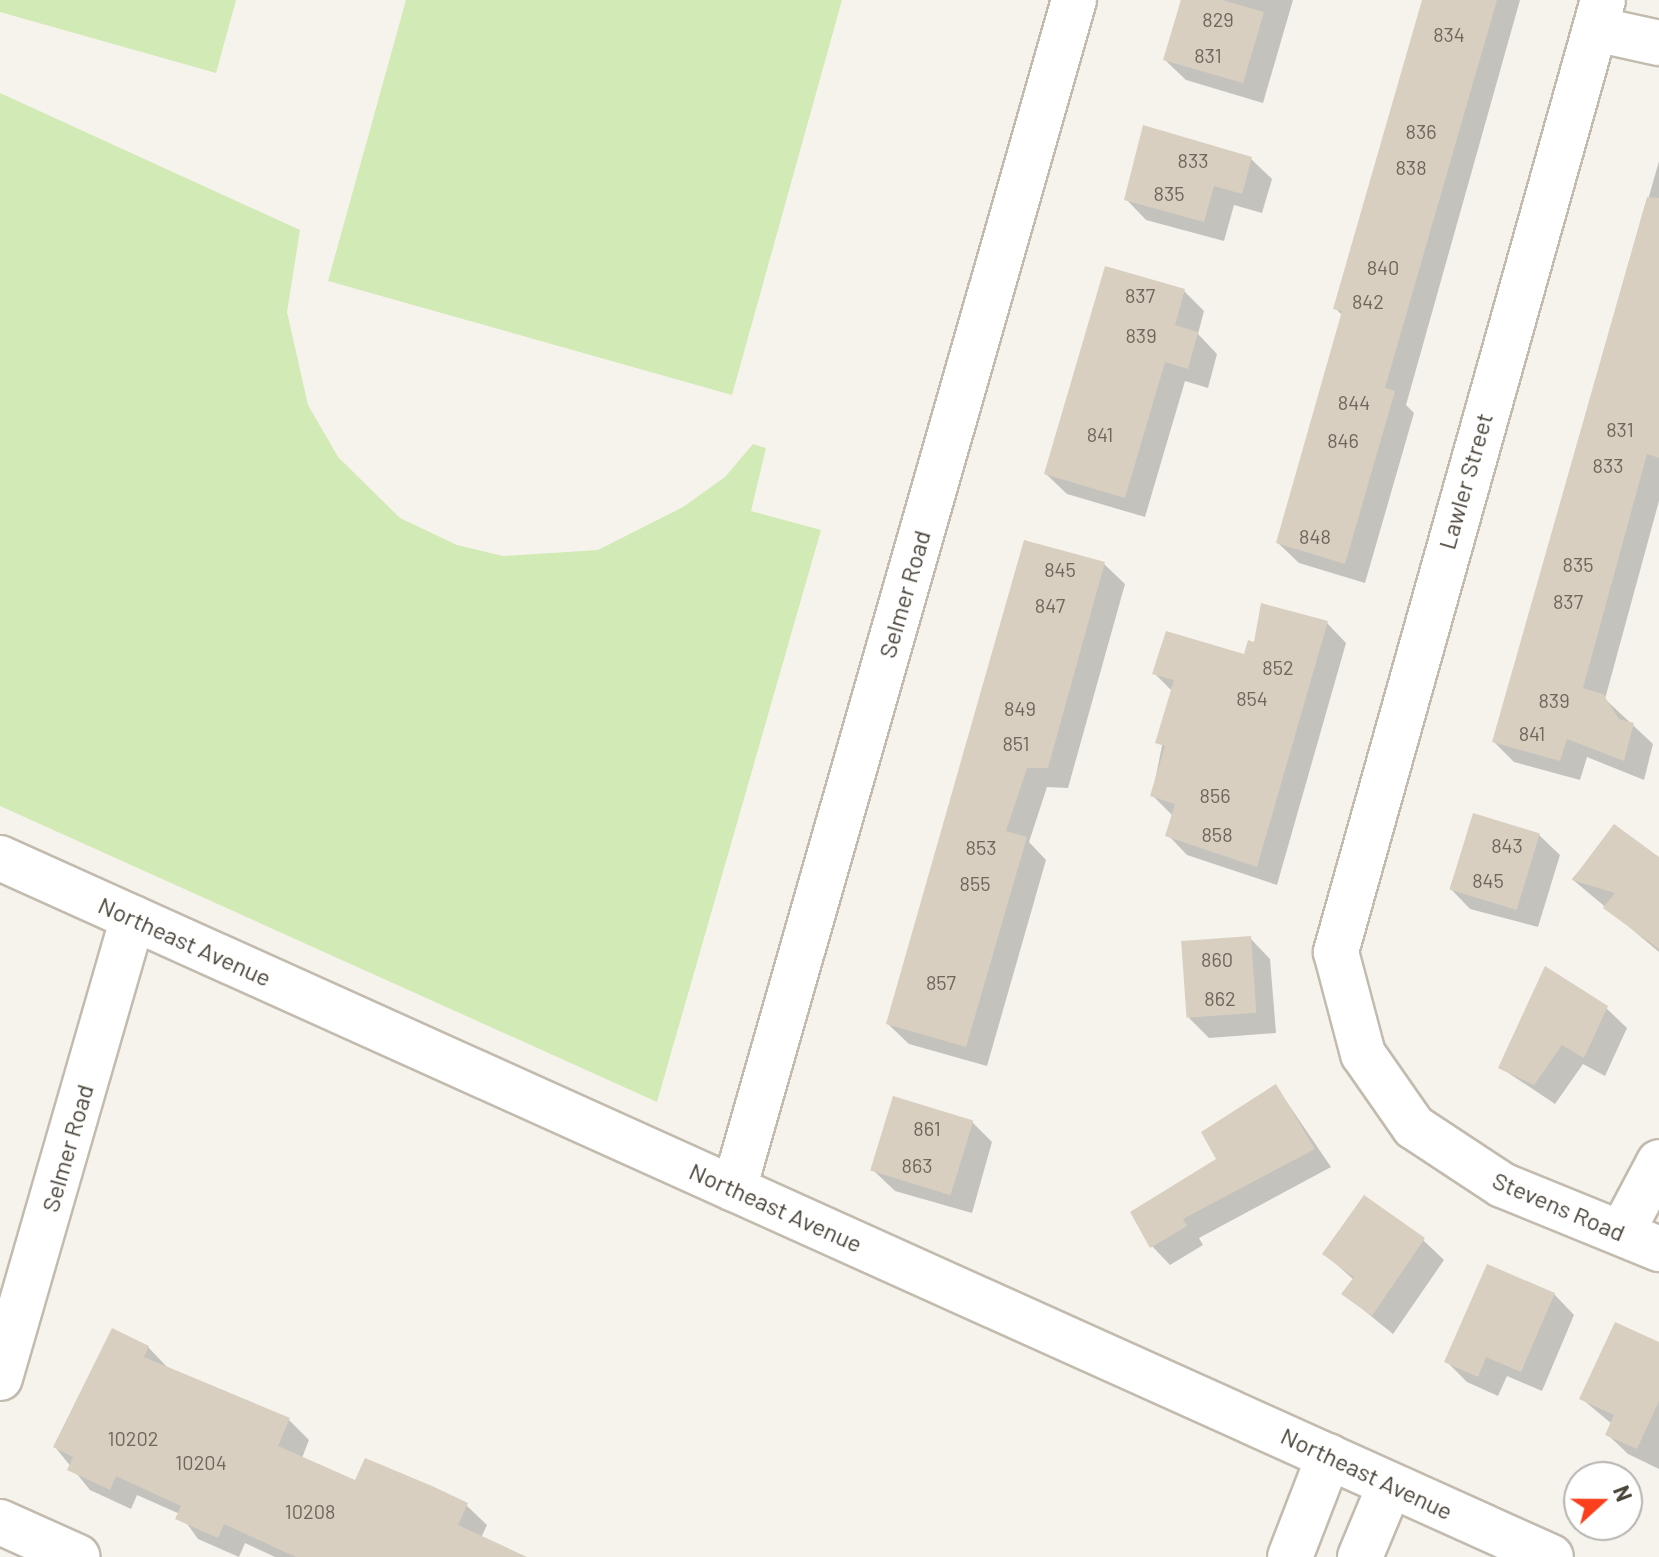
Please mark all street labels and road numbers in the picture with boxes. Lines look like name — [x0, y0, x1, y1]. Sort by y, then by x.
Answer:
street label: Lawler Street — [1432, 410, 1498, 552]
street label: Selmer Road — [872, 527, 936, 661]
street label: Northeast Avenue — [94, 890, 276, 992]
street label: Selmer Road — [35, 1081, 99, 1215]
street label: Northeast Avenue — [685, 1156, 867, 1258]
street label: Stevens Road — [1488, 1165, 1630, 1247]
street label: Northeast Avenue — [1277, 1421, 1457, 1525]

